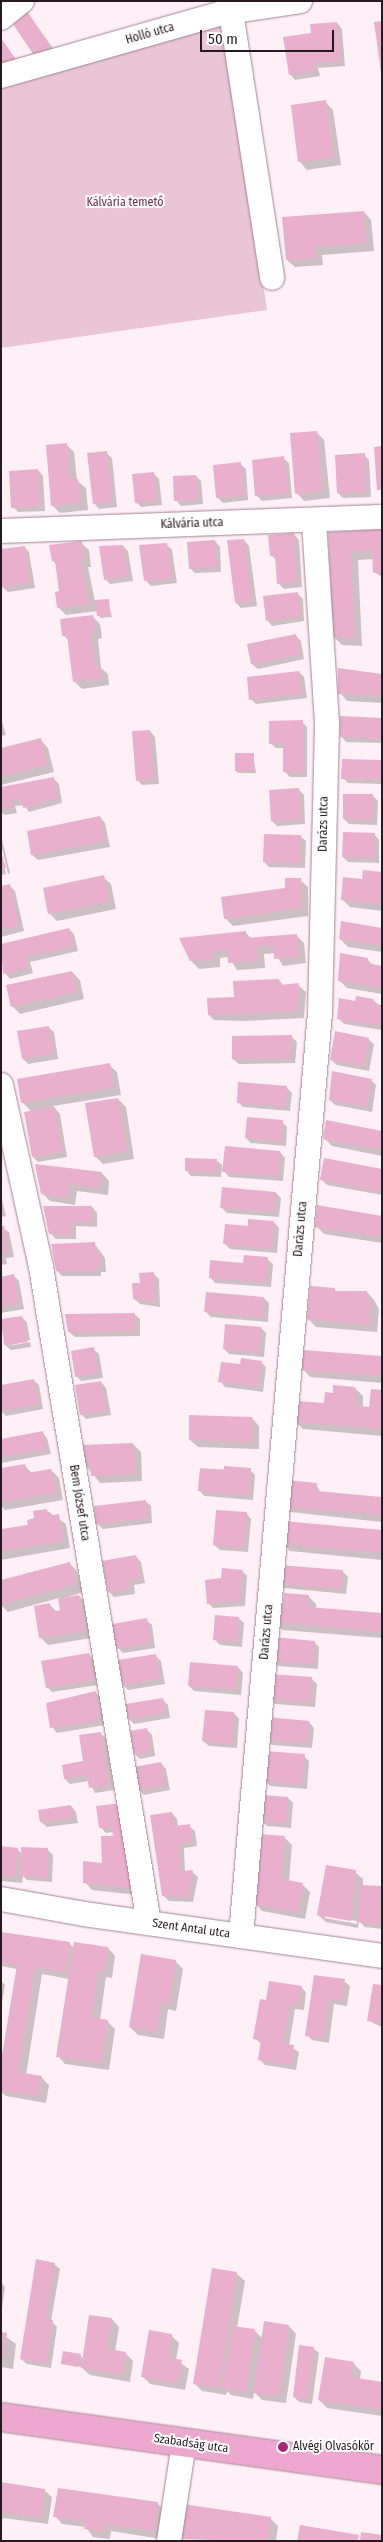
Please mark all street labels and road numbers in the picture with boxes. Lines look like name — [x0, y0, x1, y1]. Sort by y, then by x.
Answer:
street label: Holló utca — [124, 20, 176, 48]
street label: Kálvária utca — [160, 516, 224, 532]
street label: Darázs utca — [316, 796, 332, 852]
street label: Darázs utca — [291, 1200, 311, 1258]
street label: Bem József utca — [66, 1464, 92, 1542]
street label: Darázs utca — [257, 1603, 277, 1661]
street label: Szent Antal utca — [151, 1916, 231, 1942]
street label: Szabadság utca — [153, 2432, 229, 2456]

